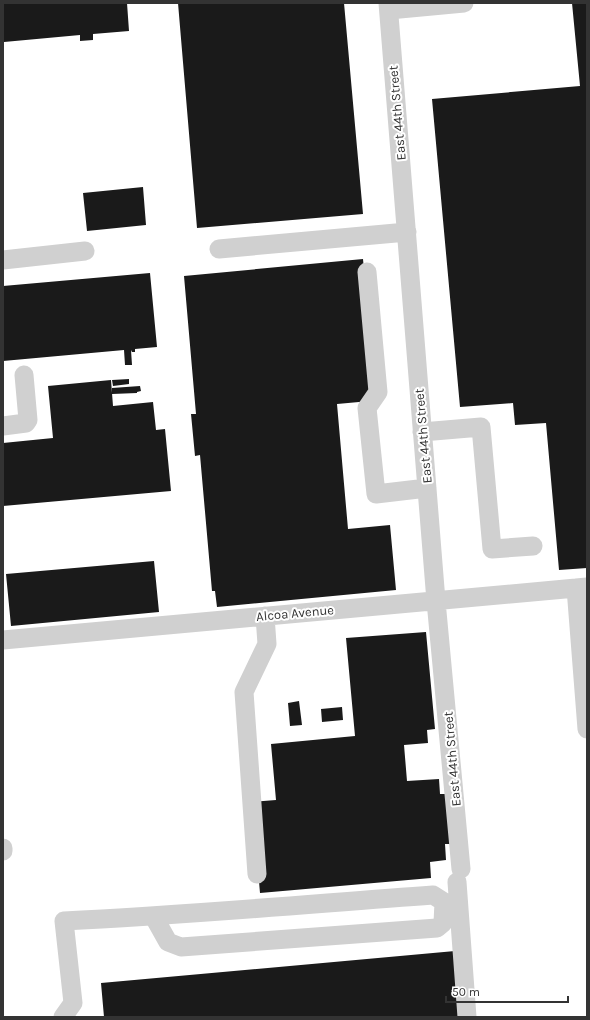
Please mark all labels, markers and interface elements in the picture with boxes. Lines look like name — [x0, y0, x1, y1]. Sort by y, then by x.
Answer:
street label: East 44th Street — [385, 65, 409, 161]
street label: East 44th Street — [411, 388, 435, 484]
street label: Alcoa Avenue — [256, 602, 335, 624]
street label: East 44th Street — [440, 711, 464, 807]
scale bar — [446, 978, 568, 1004]
text: 50 m — [452, 985, 480, 999]

